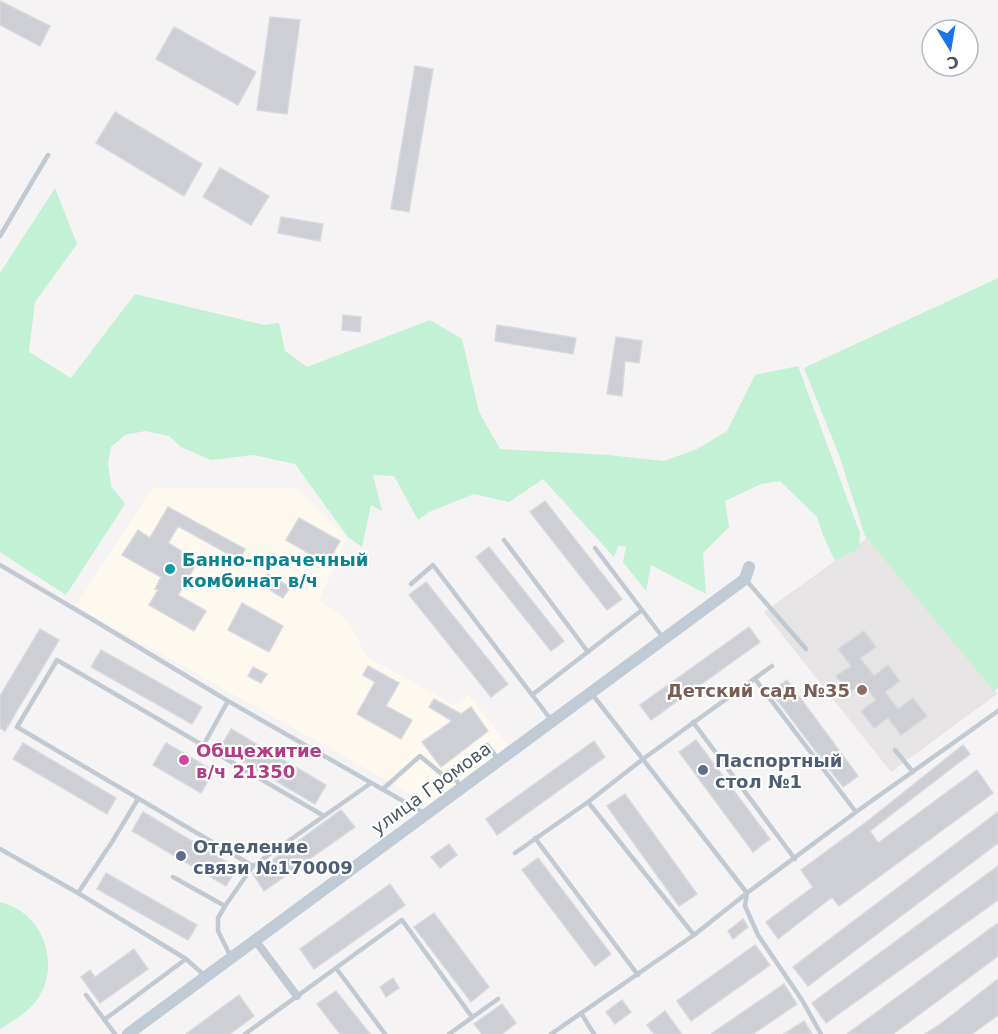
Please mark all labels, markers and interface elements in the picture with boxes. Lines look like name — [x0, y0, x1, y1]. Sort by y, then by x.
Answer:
north arrow — [920, 18, 980, 78]
text: С — [945, 52, 960, 73]
place label: Банно-прачечный комбинат в/ч — [182, 549, 368, 591]
marker: Банно-прачечный комбинат в/ч — [163, 562, 177, 576]
place label: Детский сад №35 — [667, 680, 850, 701]
marker: Детский сад №35 — [855, 683, 869, 697]
street label: улица Громова — [367, 738, 495, 838]
place label: Общежитие в/ч 21350 — [196, 740, 322, 782]
place label: Паспортный стол №1 — [715, 750, 842, 792]
marker: Общежитие в/ч 21350 — [177, 753, 191, 767]
marker: Паспортный стол №1 — [696, 763, 710, 777]
place label: Отделение связи №170009 — [193, 836, 353, 878]
marker: Отделение связи №170009 — [174, 849, 188, 863]

